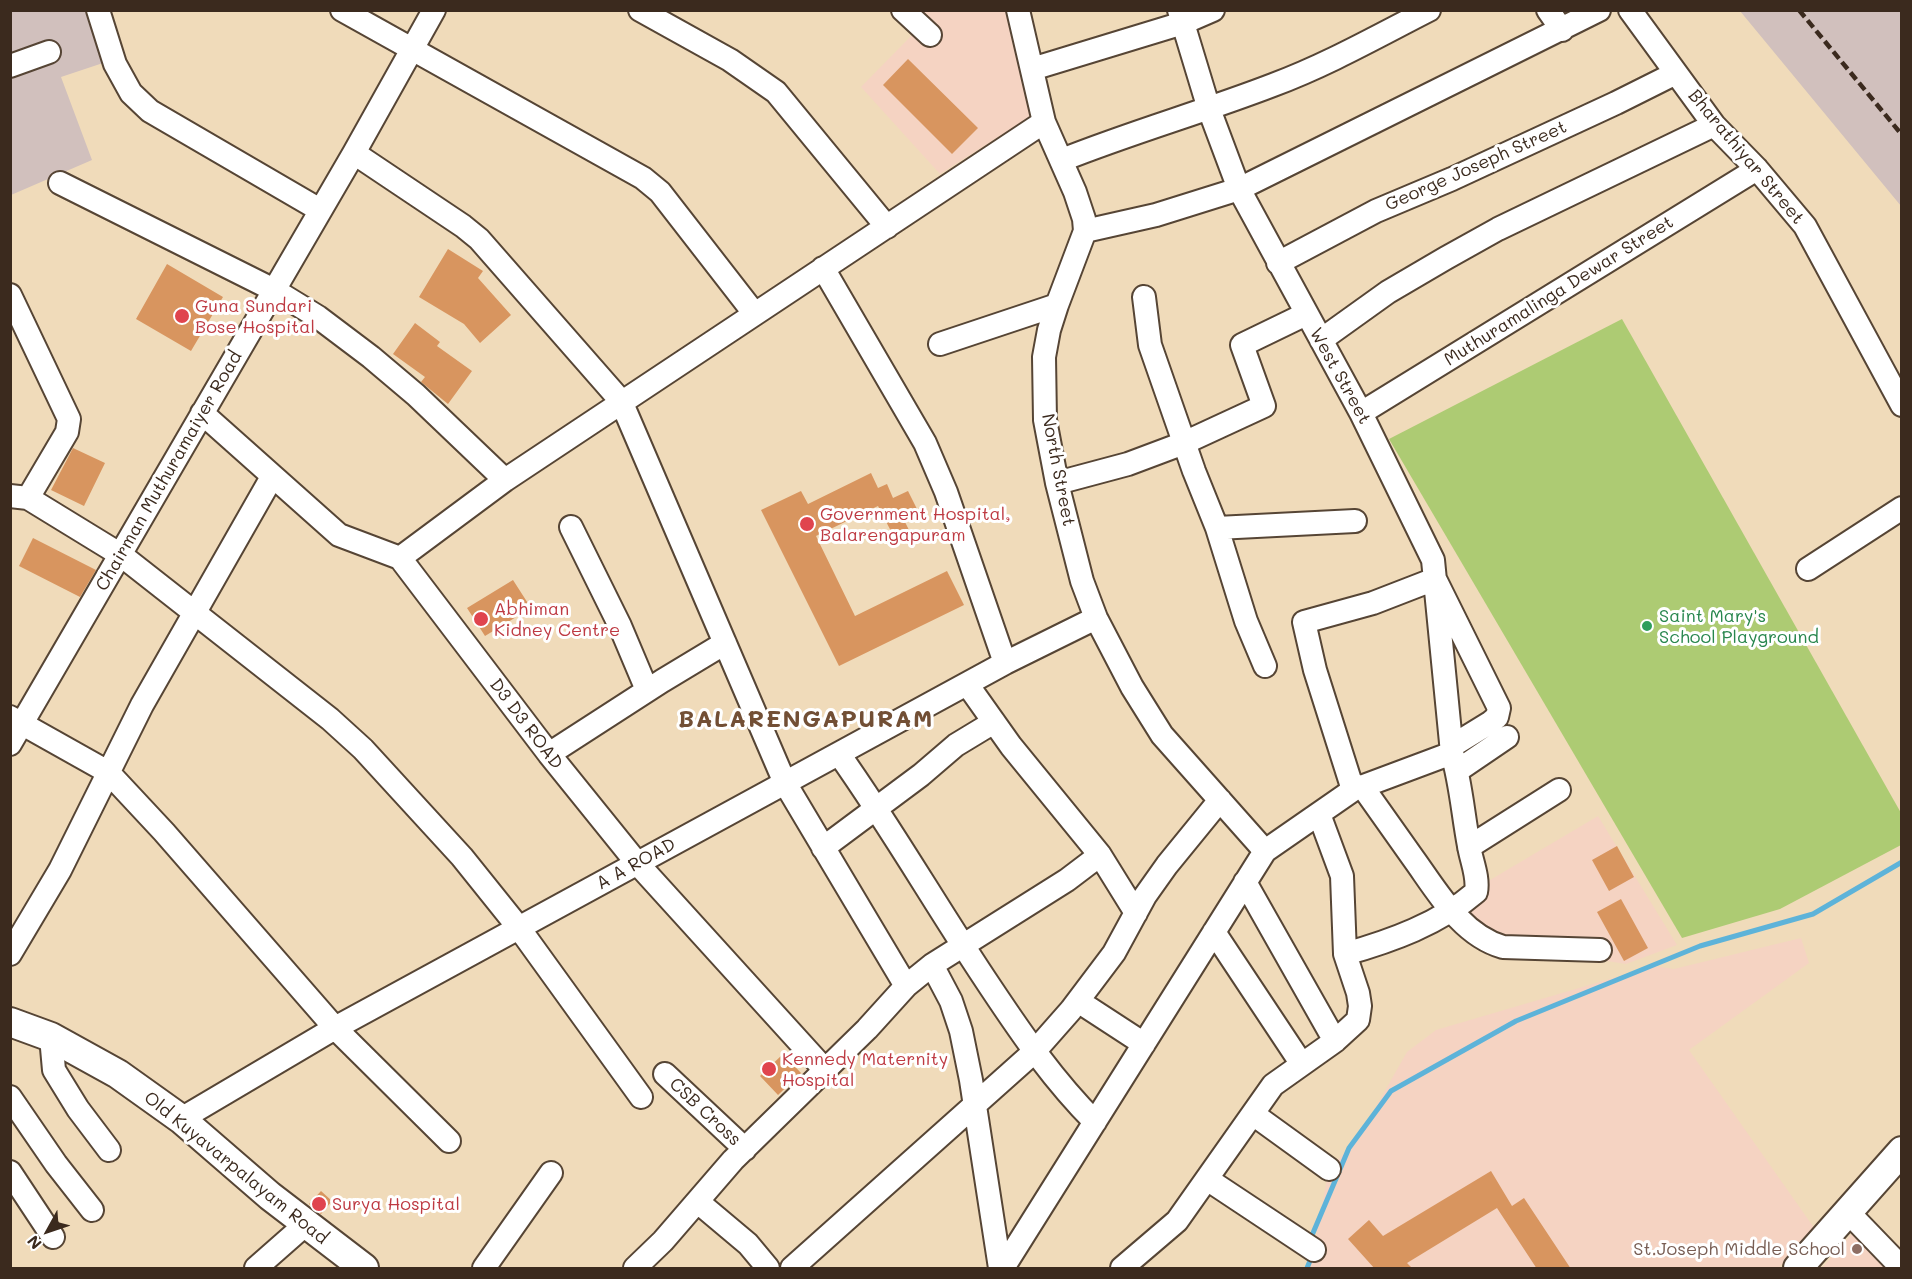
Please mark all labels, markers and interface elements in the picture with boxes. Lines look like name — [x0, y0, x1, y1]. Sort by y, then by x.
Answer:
street label: Bharathiyar Street — [1683, 85, 1809, 229]
street label: George Joseph Street — [1382, 116, 1570, 216]
street label: Muthuramalinga Dewar Street — [1440, 211, 1678, 371]
place label: Guna Sundari Bose Hospital — [195, 295, 315, 338]
marker: Guna Sundari Bose Hospital — [173, 307, 191, 325]
street label: West Street — [1305, 324, 1375, 428]
street label: Chairman Muthuramaiyer Road — [91, 347, 247, 595]
street label: North Street — [1037, 412, 1079, 528]
place label: Government Hospital, Balarengapuram — [820, 503, 1011, 546]
marker: Government Hospital, Balarengapuram — [798, 515, 816, 533]
place label: Abhiman Kidney Centre — [494, 598, 620, 640]
place label: Saint Mary's School Playground — [1659, 605, 1819, 648]
marker: Abhiman Kidney Centre — [472, 610, 490, 628]
marker: Saint Mary's School Playground — [1640, 619, 1654, 633]
street label: D3 D3 ROAD — [485, 674, 567, 774]
district label: BALARENGAPURAM — [678, 706, 934, 734]
street label: A A ROAD — [593, 833, 679, 895]
place label: Kennedy Maternity Hospital — [782, 1048, 948, 1090]
marker: Kennedy Maternity Hospital — [760, 1060, 778, 1078]
street label: CSB Cross — [665, 1073, 745, 1151]
street label: Old Kuyavarpalayam Road — [140, 1087, 332, 1249]
place label: Surya Hospital — [332, 1193, 460, 1215]
marker: Surya Hospital — [310, 1195, 328, 1213]
north arrow — [18, 1201, 78, 1261]
text: N — [22, 1231, 46, 1254]
place label: St.Joseph Middle School — [1633, 1238, 1845, 1260]
marker: St.Joseph Middle School — [1850, 1242, 1864, 1256]

